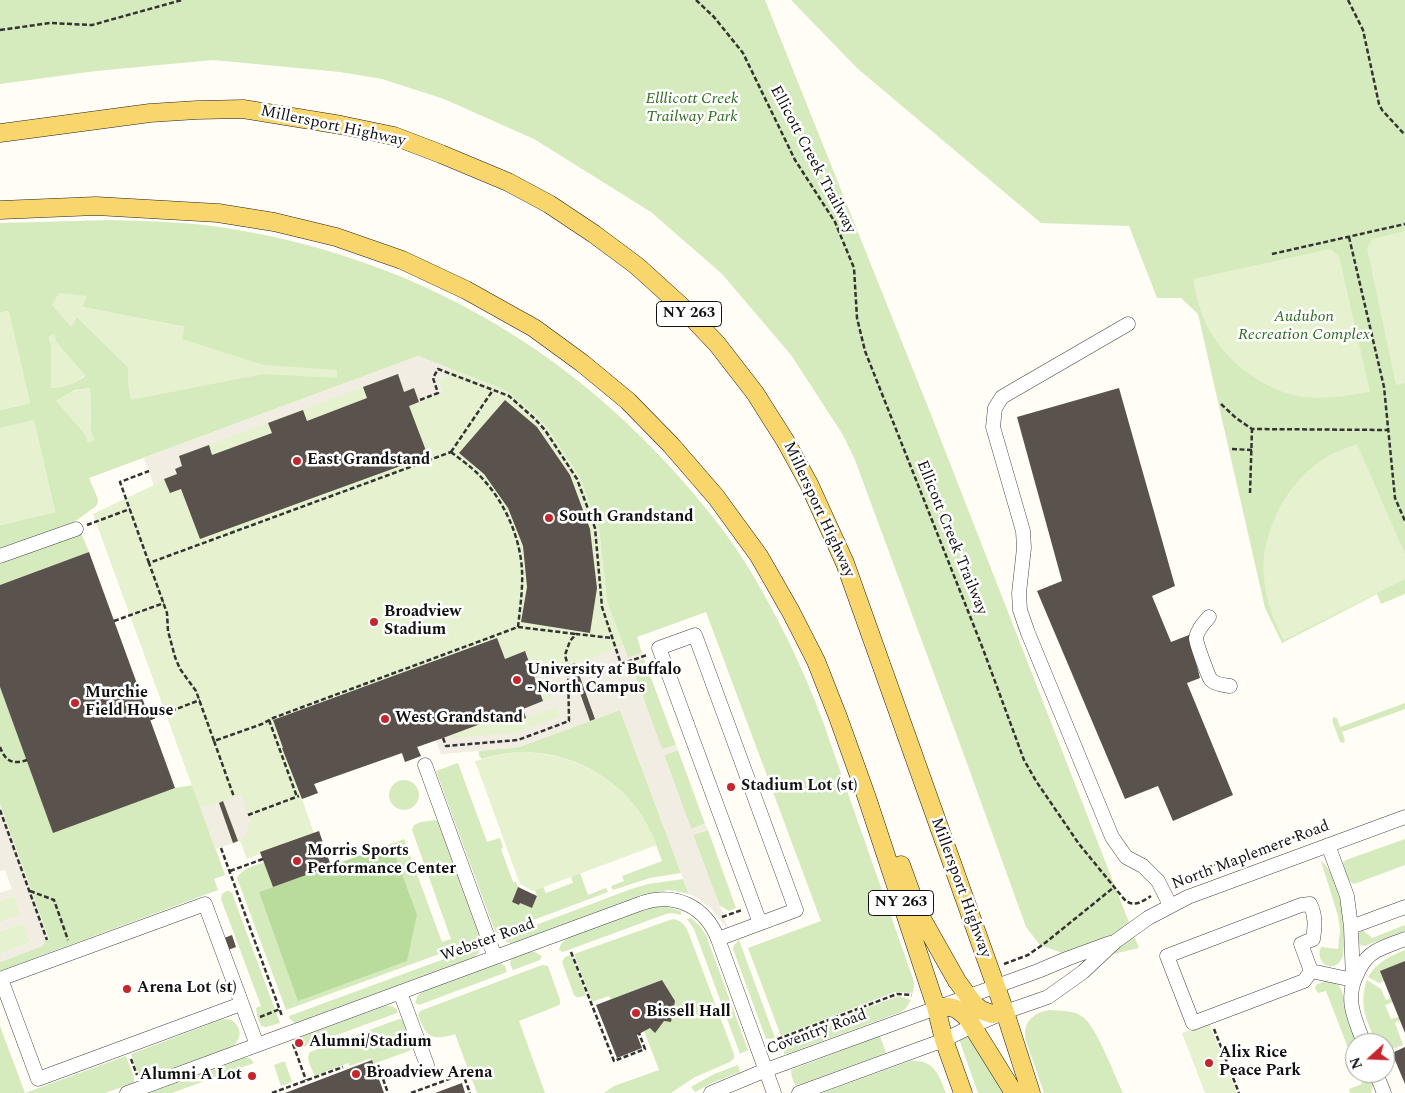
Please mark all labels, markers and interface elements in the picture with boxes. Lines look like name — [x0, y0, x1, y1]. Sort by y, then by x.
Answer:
street label: Ellicott Creek Trailway — [765, 83, 859, 237]
park label: Elllicott Creek Trailway Park — [645, 90, 739, 128]
street label: Millersport Highway — [259, 102, 407, 152]
road number: NY 263 — [656, 302, 722, 326]
park label: Audubon Recreation Complex — [1238, 308, 1370, 346]
street label: Millersport Highway — [778, 439, 858, 581]
place label: East Grandstand — [307, 451, 430, 471]
marker: East Grandstand — [291, 455, 303, 467]
street label: Ellicott Creek Trailway — [911, 458, 991, 618]
place label: South Grandstand — [559, 508, 694, 528]
marker: South Grandstand — [543, 512, 555, 524]
place label: Broadview Stadium — [384, 603, 461, 641]
marker: Broadview Stadium — [368, 616, 380, 628]
place label: University at Buffalo - North Campus — [527, 661, 681, 699]
marker: University at Buffalo - North Campus — [511, 674, 523, 686]
place label: Murchie Field House — [85, 684, 173, 722]
marker: Murchie Field House — [69, 697, 81, 709]
place label: West Grandstand — [395, 709, 523, 729]
marker: West Grandstand — [379, 713, 391, 725]
place label: Stadium Lot (st) — [741, 777, 857, 797]
marker: Stadium Lot (st) — [725, 781, 737, 793]
street label: Millersport Highway — [926, 815, 994, 961]
street label: North Maplemere Road — [1170, 817, 1332, 895]
place label: Morris Sports Performance Center — [307, 842, 456, 880]
marker: Morris Sports Performance Center — [291, 855, 303, 867]
road number: NY 263 — [868, 890, 934, 916]
street label: Webster Road — [438, 915, 538, 967]
place label: Arena Lot (st) — [137, 979, 237, 999]
marker: Arena Lot (st) — [121, 983, 133, 995]
place label: Bissell Hall — [646, 1003, 731, 1023]
street label: Coventry Road — [764, 1006, 870, 1060]
marker: Bissell Hall — [630, 1007, 642, 1019]
place label: Alumni/Stadium — [309, 1033, 432, 1053]
north arrow — [1345, 1033, 1395, 1083]
marker: Alumni/Stadium — [293, 1037, 305, 1049]
place label: Alix Rice Peace Park — [1219, 1044, 1301, 1082]
text: N — [1345, 1054, 1368, 1072]
marker: Alix Rice Peace Park — [1203, 1057, 1215, 1069]
place label: Broadview Arena — [366, 1064, 492, 1084]
place label: Alumni A Lot — [140, 1066, 242, 1086]
marker: Broadview Arena — [350, 1068, 362, 1080]
marker: Alumni A Lot — [246, 1070, 258, 1082]

